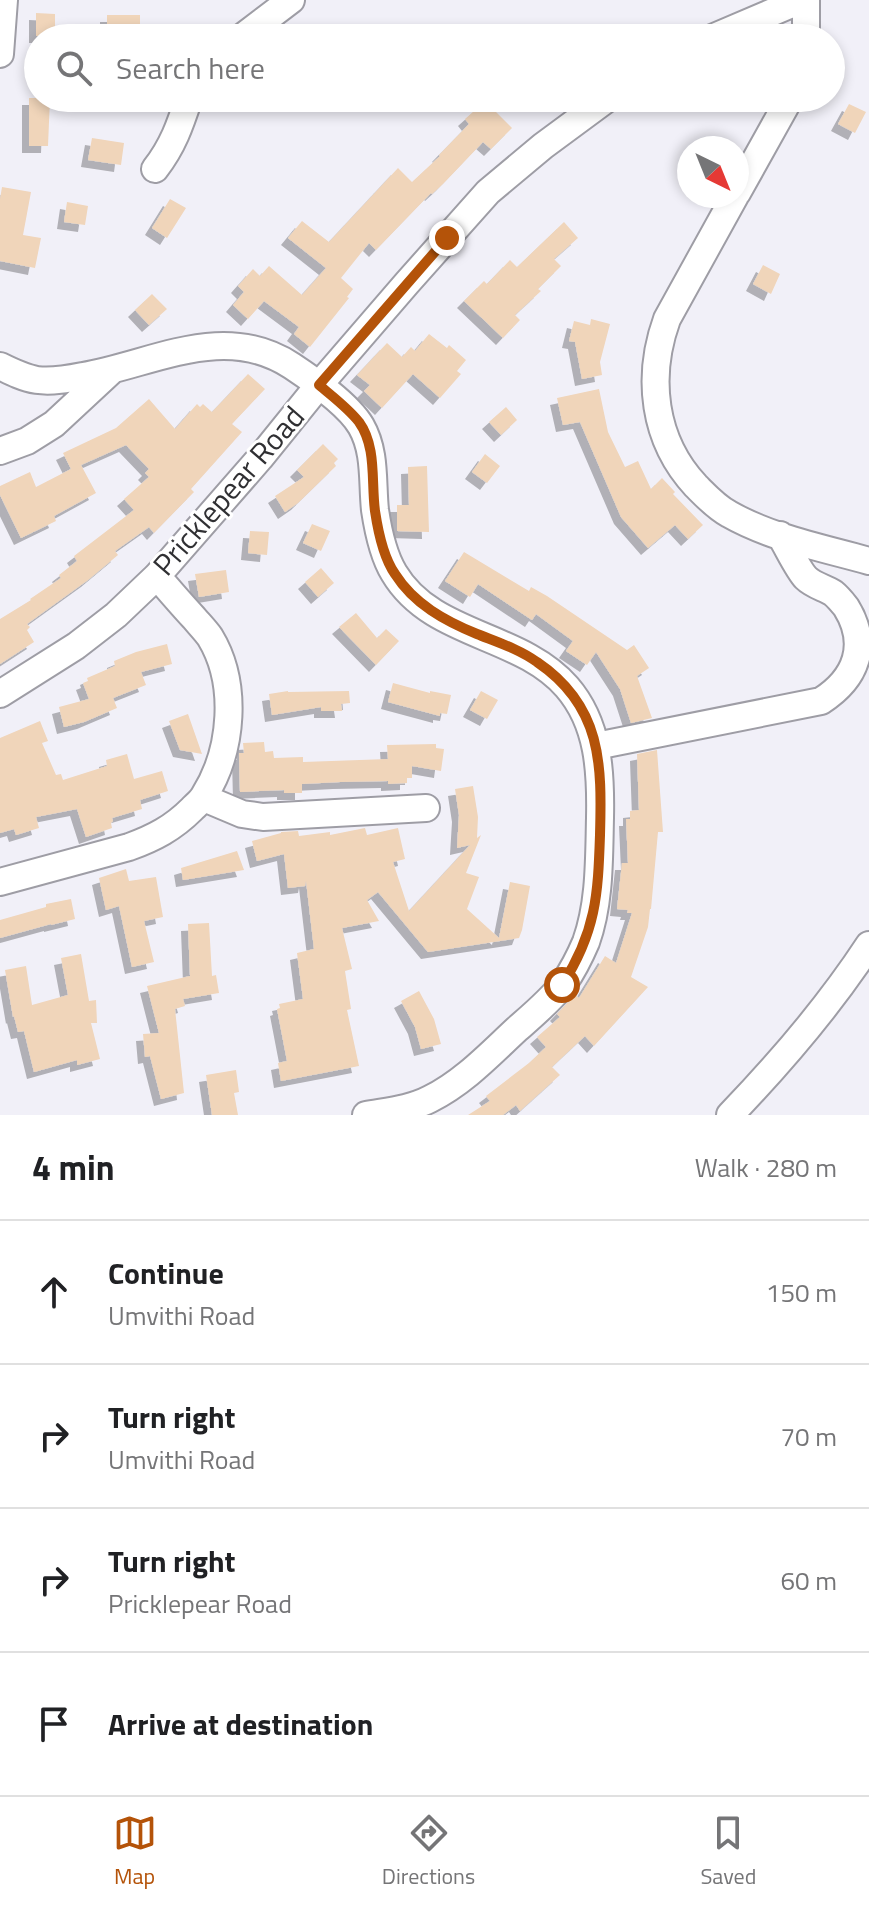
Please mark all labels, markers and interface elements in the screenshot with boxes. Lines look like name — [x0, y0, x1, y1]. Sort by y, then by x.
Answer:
search box — [24, 24, 845, 112]
text: Search here — [116, 45, 265, 91]
icon: search — [52, 46, 96, 90]
north arrow — [677, 136, 749, 208]
route end — [429, 220, 465, 256]
street label: Pricklepear Road — [141, 395, 315, 586]
route start — [544, 967, 580, 1003]
text: 4 min — [32, 1141, 115, 1193]
text: Walk · 280 m — [695, 1148, 837, 1187]
text: Continue — [108, 1250, 224, 1296]
icon: ahead — [32, 1270, 76, 1314]
text: 150 m — [766, 1273, 837, 1312]
text: Umvithi Road — [108, 1296, 255, 1335]
text: Turn right — [108, 1394, 236, 1440]
icon: right — [32, 1414, 76, 1458]
text: 70 m — [780, 1417, 837, 1456]
text: Umvithi Road — [108, 1440, 255, 1479]
text: Turn right — [108, 1538, 236, 1584]
icon: right — [32, 1558, 76, 1602]
text: 60 m — [780, 1561, 837, 1600]
text: Pricklepear Road — [108, 1584, 292, 1623]
text: Arrive at destination — [108, 1701, 373, 1747]
icon: arrive — [32, 1702, 76, 1746]
tab: Map — [113, 1811, 157, 1893]
tab: Directions — [382, 1811, 475, 1893]
tab: Saved — [700, 1811, 756, 1893]

